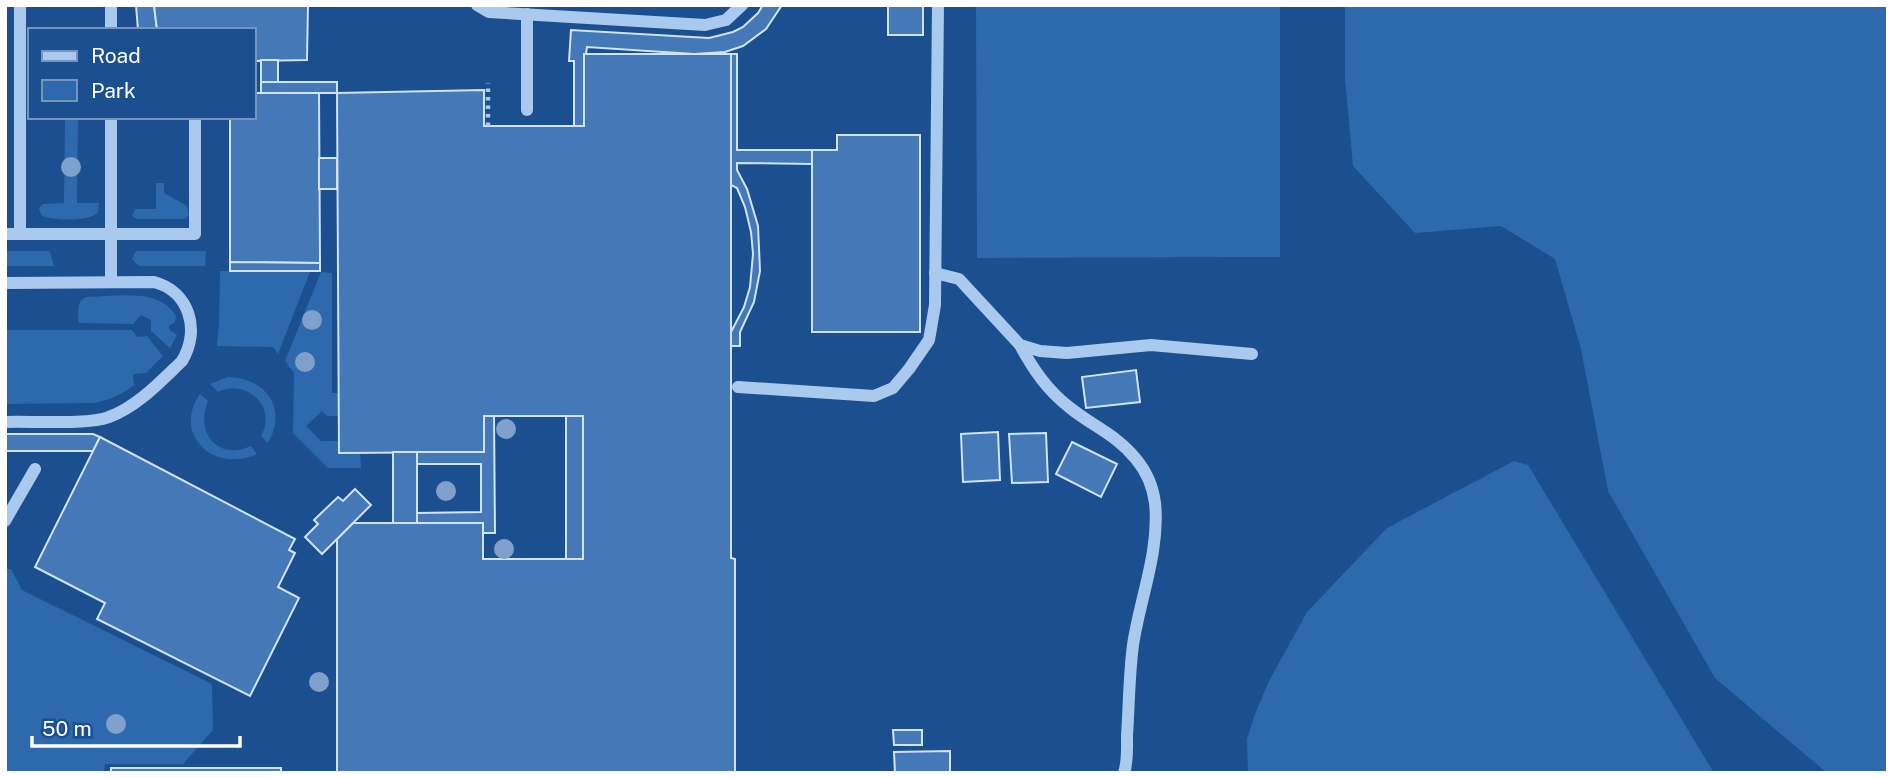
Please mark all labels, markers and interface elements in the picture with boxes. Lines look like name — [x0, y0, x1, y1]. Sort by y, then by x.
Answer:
legend — [28, 28, 256, 119]
text: Road — [91, 43, 141, 68]
text: Park — [91, 78, 136, 103]
scale bar — [32, 704, 240, 748]
text: 50 m — [42, 716, 92, 741]

